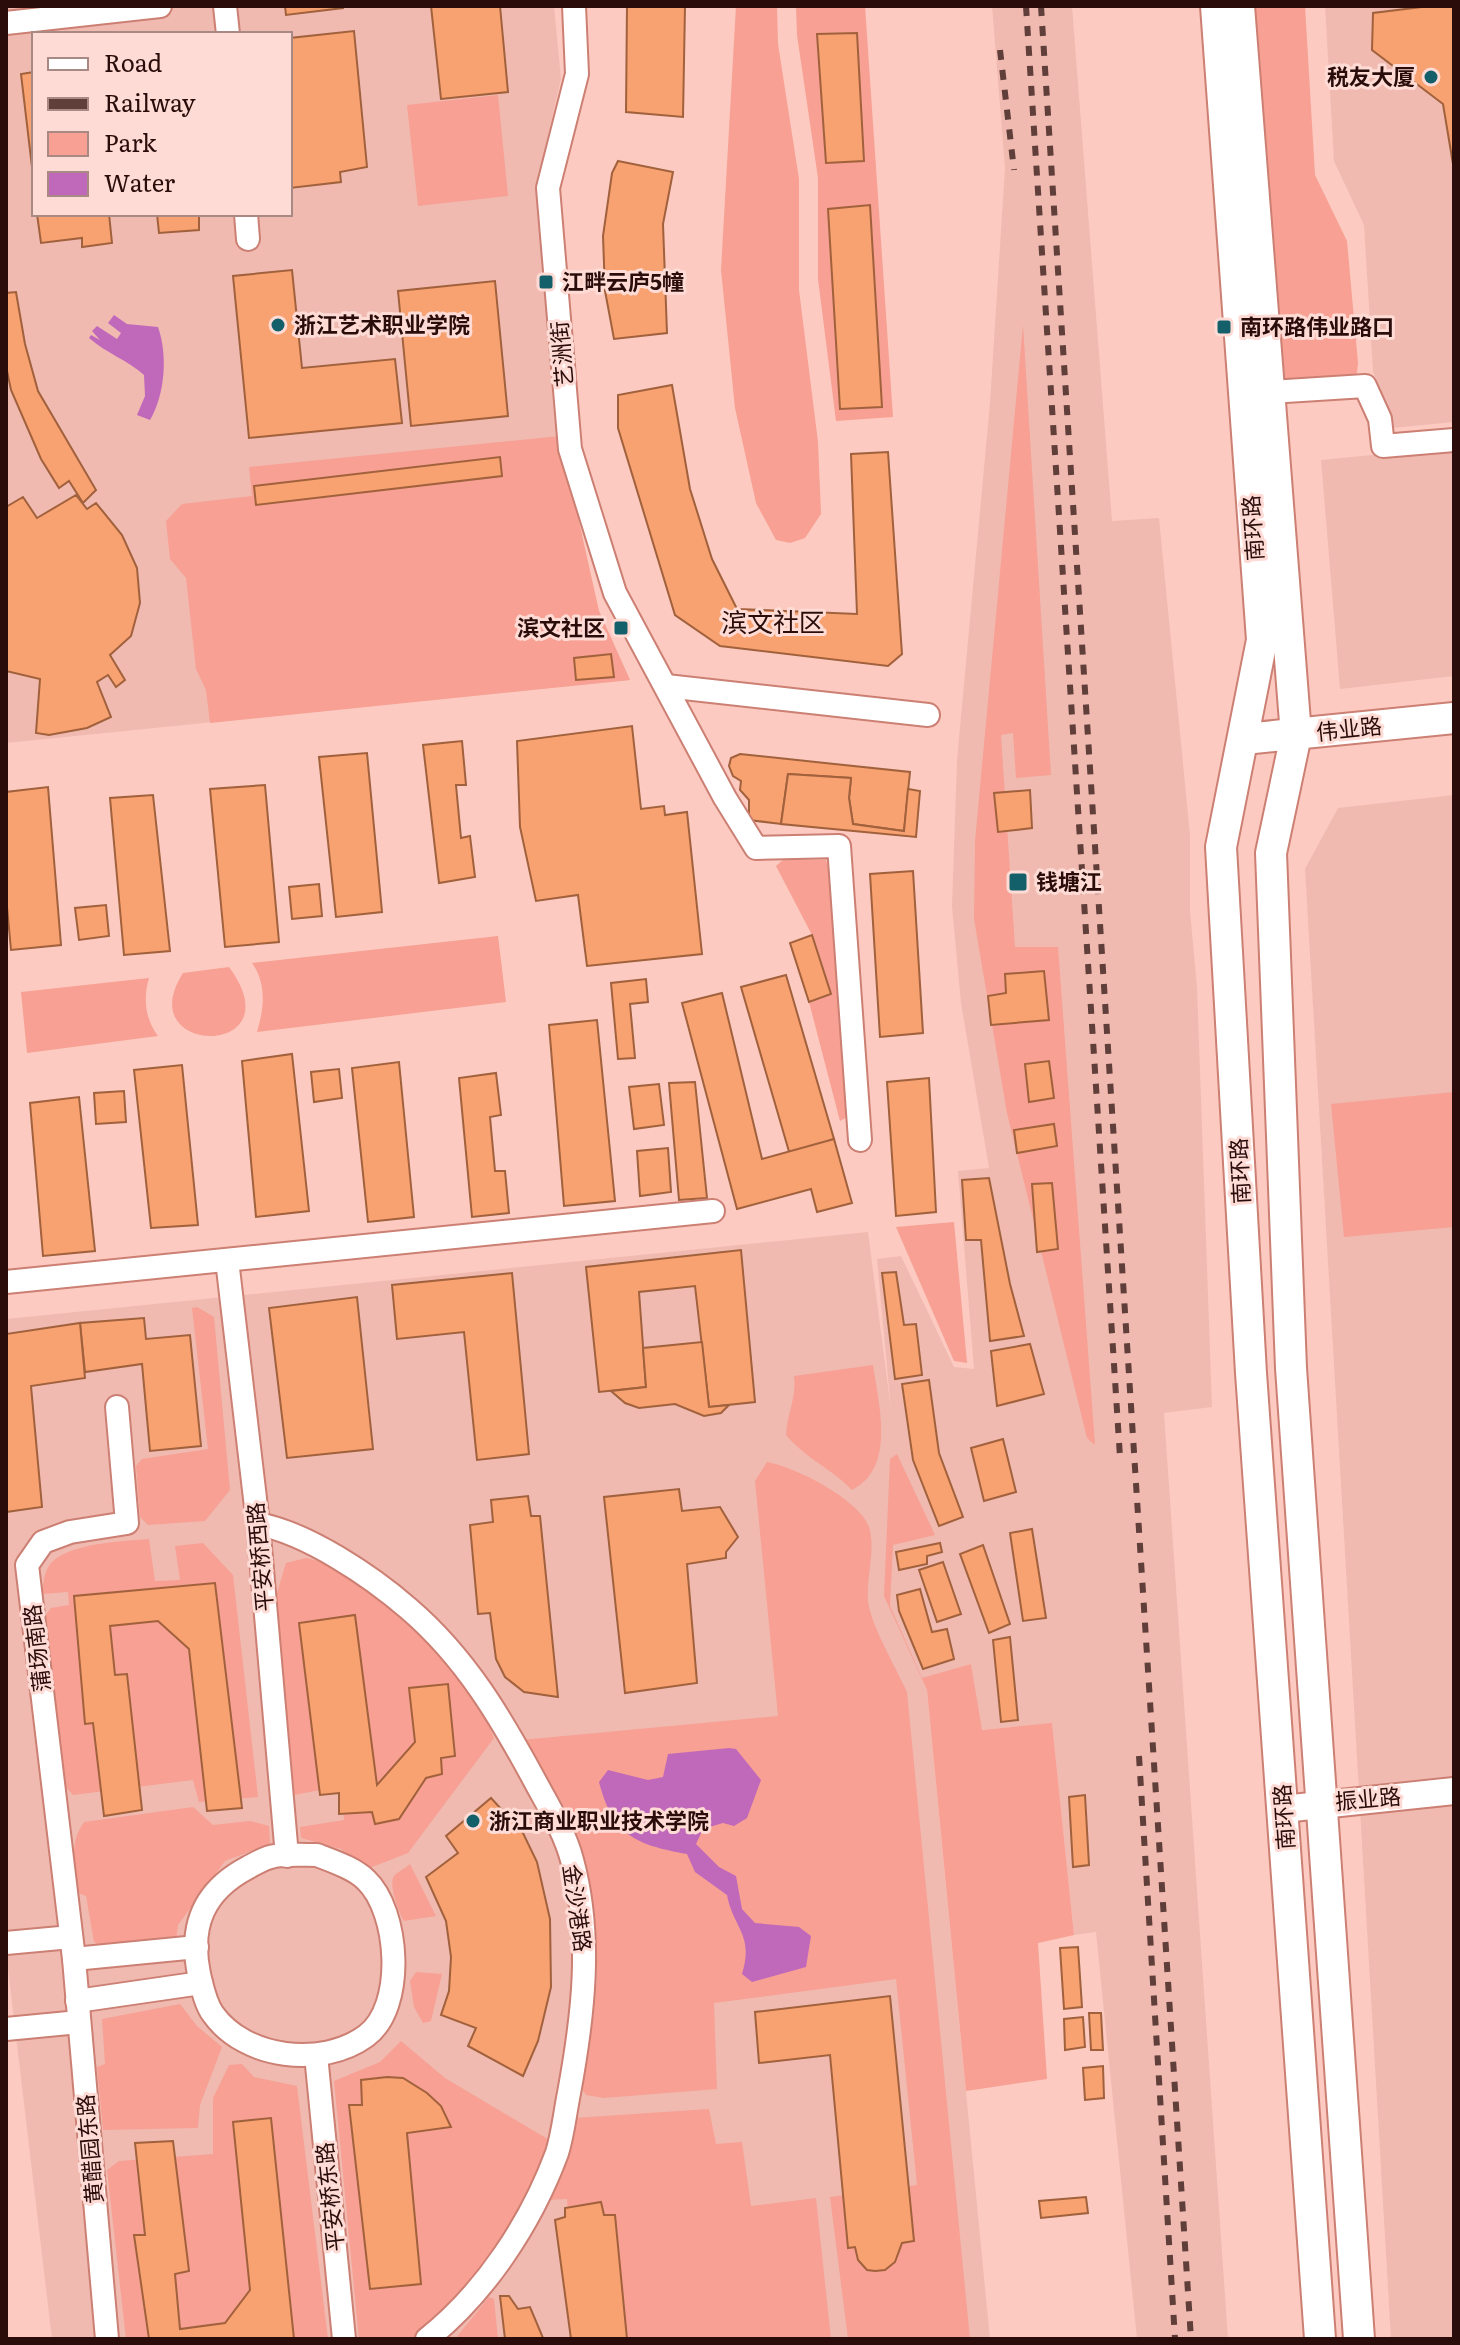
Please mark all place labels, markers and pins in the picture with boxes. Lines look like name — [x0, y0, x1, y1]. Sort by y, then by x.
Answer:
place label: 税友大厦 — [1327, 59, 1415, 92]
marker: 税友大厦 — [1422, 68, 1440, 86]
place label: 江畔云庐5幢 — [562, 264, 684, 297]
marker: 江畔云庐5幢 — [537, 273, 555, 291]
place label: 浙江艺术职业学院 — [294, 307, 470, 340]
place label: 南环路伟业路口 — [1240, 309, 1394, 342]
marker: 浙江艺术职业学院 — [269, 316, 287, 334]
marker: 南环路伟业路口 — [1215, 318, 1233, 336]
place label: 滨文社区 — [517, 610, 605, 643]
marker: 滨文社区 — [612, 619, 630, 637]
place label: 钱塘江 — [1036, 864, 1102, 897]
marker: 钱塘江 — [1007, 871, 1029, 893]
place label: 浙江商业职业技术学院 — [489, 1803, 709, 1836]
marker: 浙江商业职业技术学院 — [464, 1812, 482, 1830]

